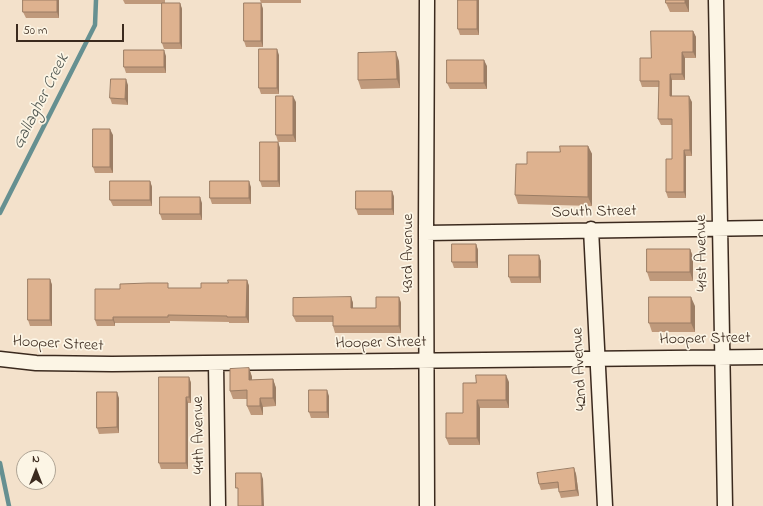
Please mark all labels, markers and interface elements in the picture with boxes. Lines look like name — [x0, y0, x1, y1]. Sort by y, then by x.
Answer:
scale bar — [18, 16, 126, 42]
text: 50 m — [23, 22, 47, 40]
water label: Gallagher Creek — [9, 51, 75, 153]
street label: South Street — [551, 203, 637, 223]
street label: 43rd Avenue — [399, 214, 419, 292]
street label: 41st Avenue — [693, 214, 713, 292]
street label: 42nd Avenue — [569, 327, 593, 411]
street label: Hooper Street — [659, 330, 751, 350]
street label: Hooper Street — [12, 333, 104, 357]
street label: Hooper Street — [335, 334, 427, 354]
street label: 44th Avenue — [190, 396, 210, 474]
north arrow — [16, 450, 56, 490]
text: N — [32, 451, 40, 467]

